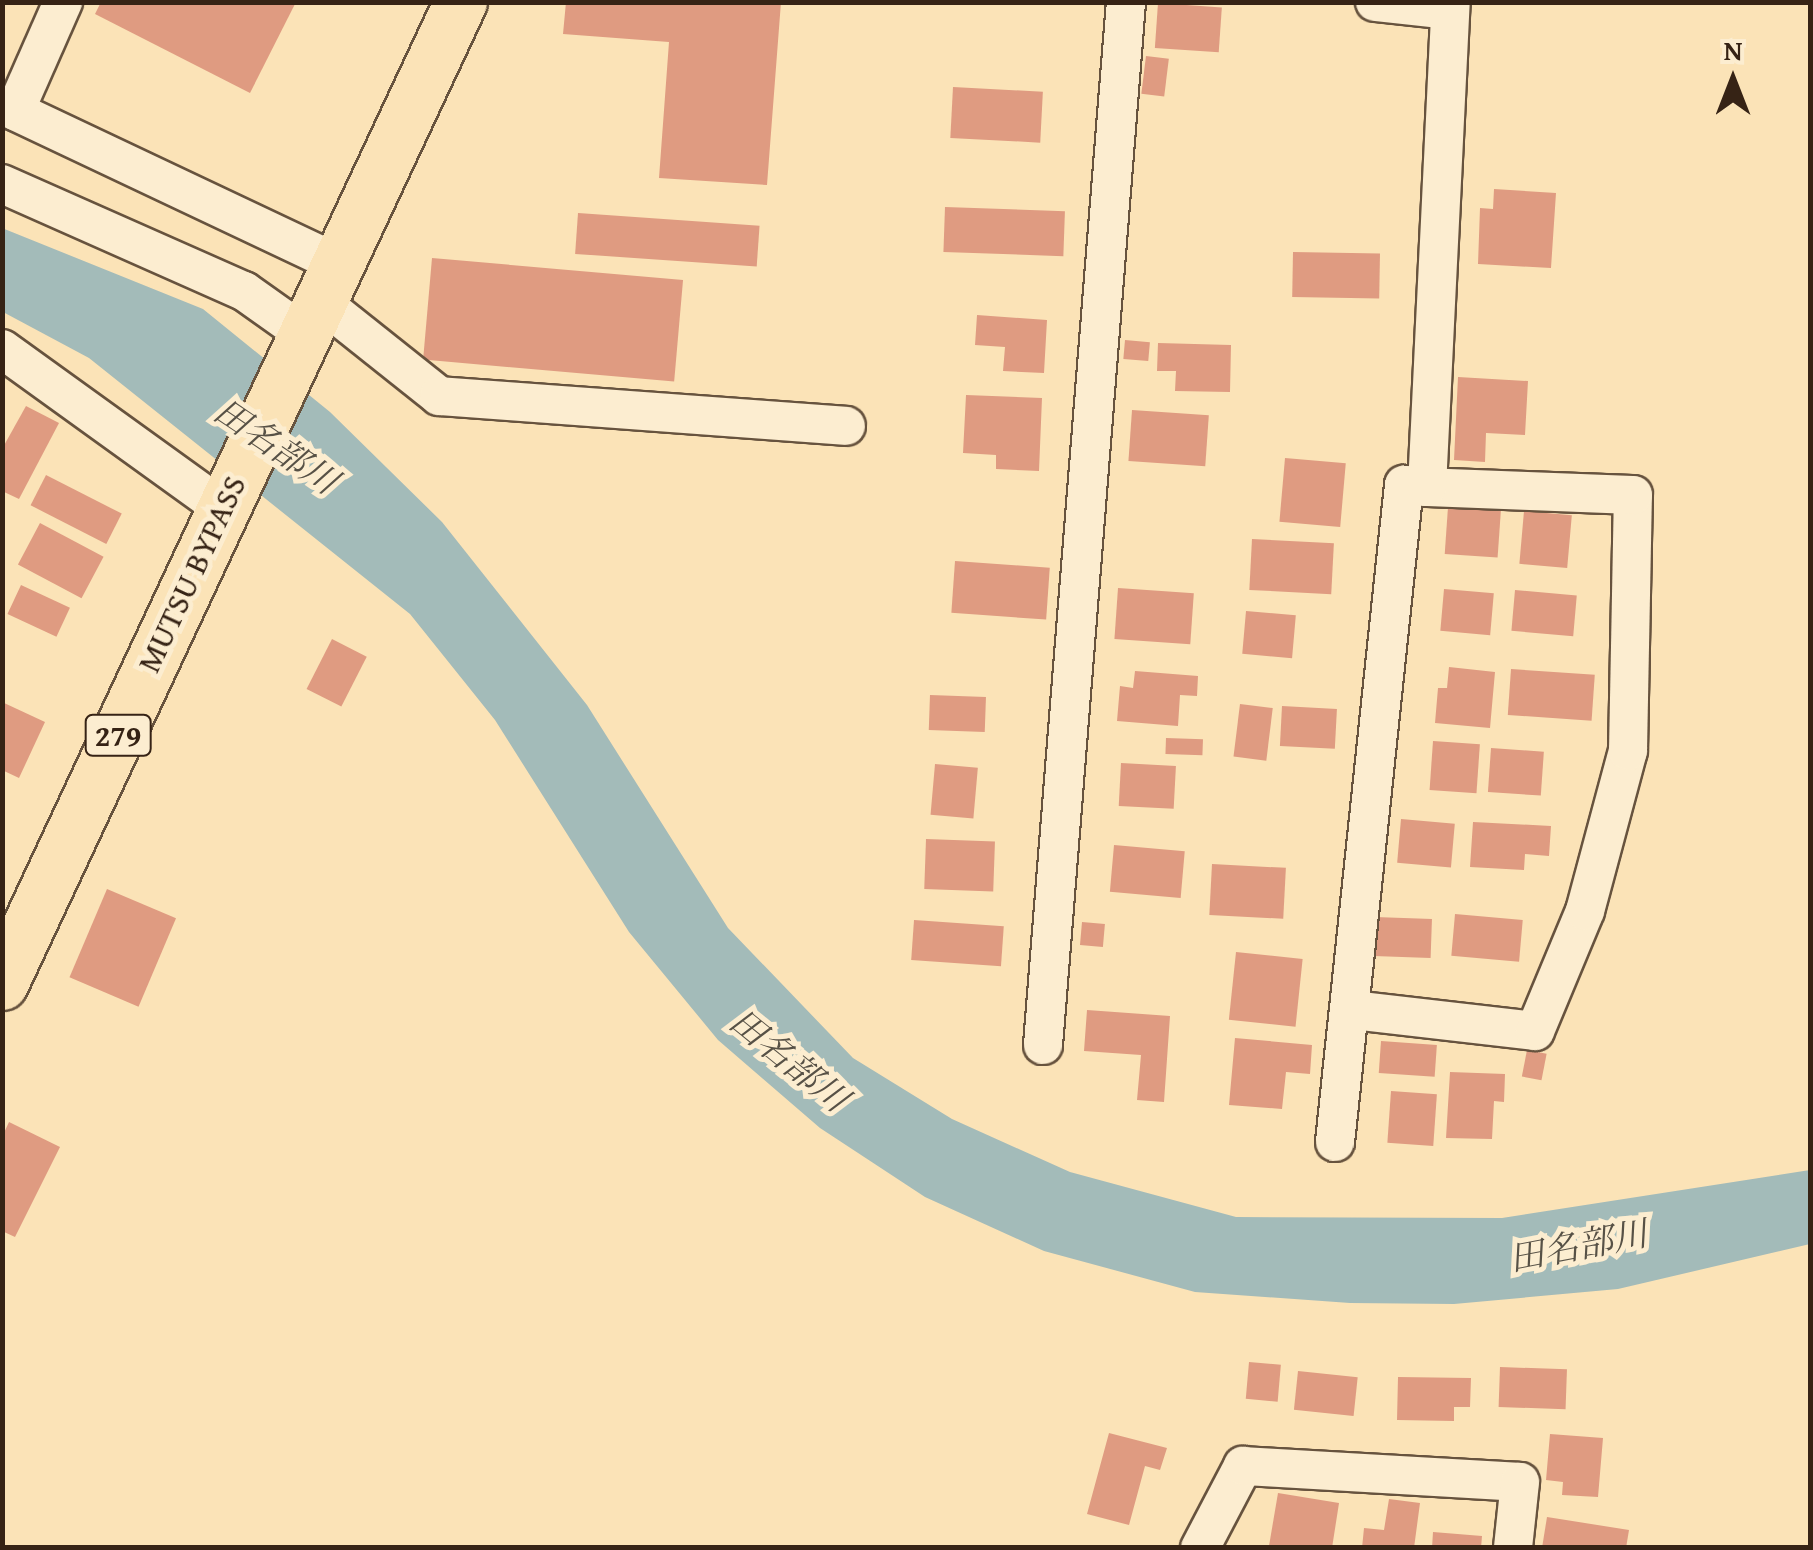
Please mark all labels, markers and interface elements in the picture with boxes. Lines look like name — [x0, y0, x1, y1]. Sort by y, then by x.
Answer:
text: N — [1724, 29, 1742, 70]
north arrow — [1683, 30, 1783, 130]
water label: 田名部川 — [206, 389, 346, 503]
street label: MUTSU BYPASS — [130, 470, 254, 678]
road number: 279 — [83, 710, 153, 760]
water label: 田名部川 — [721, 1000, 857, 1120]
water label: 田名部川 — [1505, 1212, 1651, 1280]

